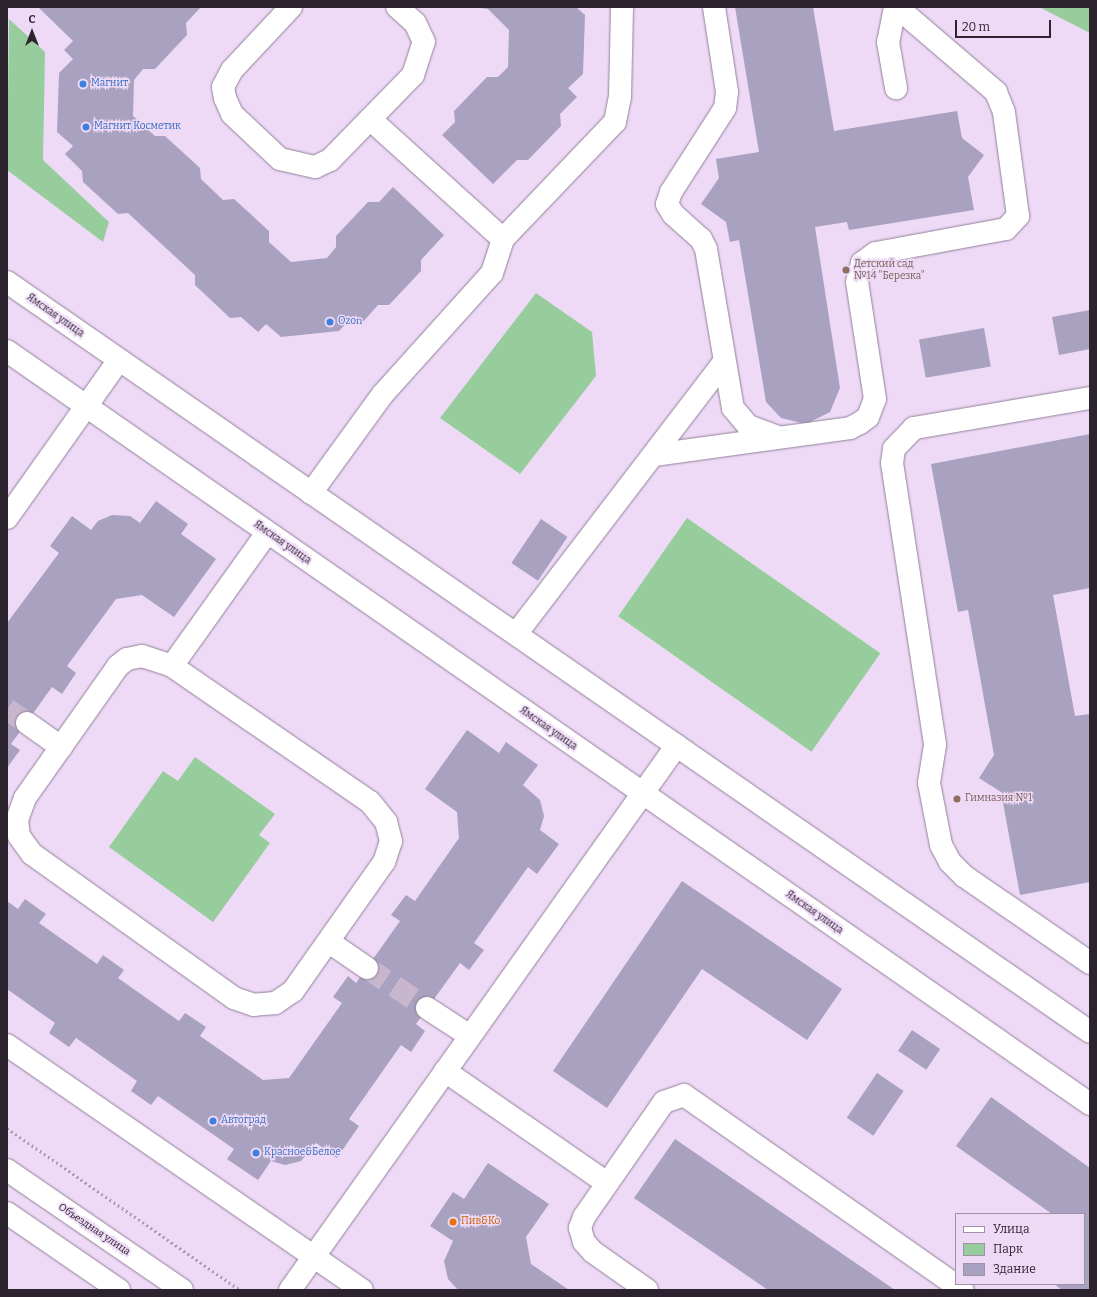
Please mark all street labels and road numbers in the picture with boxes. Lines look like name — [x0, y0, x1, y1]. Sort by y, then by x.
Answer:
street label: Ямская улица — [24, 292, 86, 340]
street label: Ямская улица — [251, 519, 313, 567]
street label: Ямская улица — [517, 705, 579, 753]
street label: Ямская улица — [783, 889, 845, 937]
street label: Объездная улица — [56, 1201, 132, 1259]

